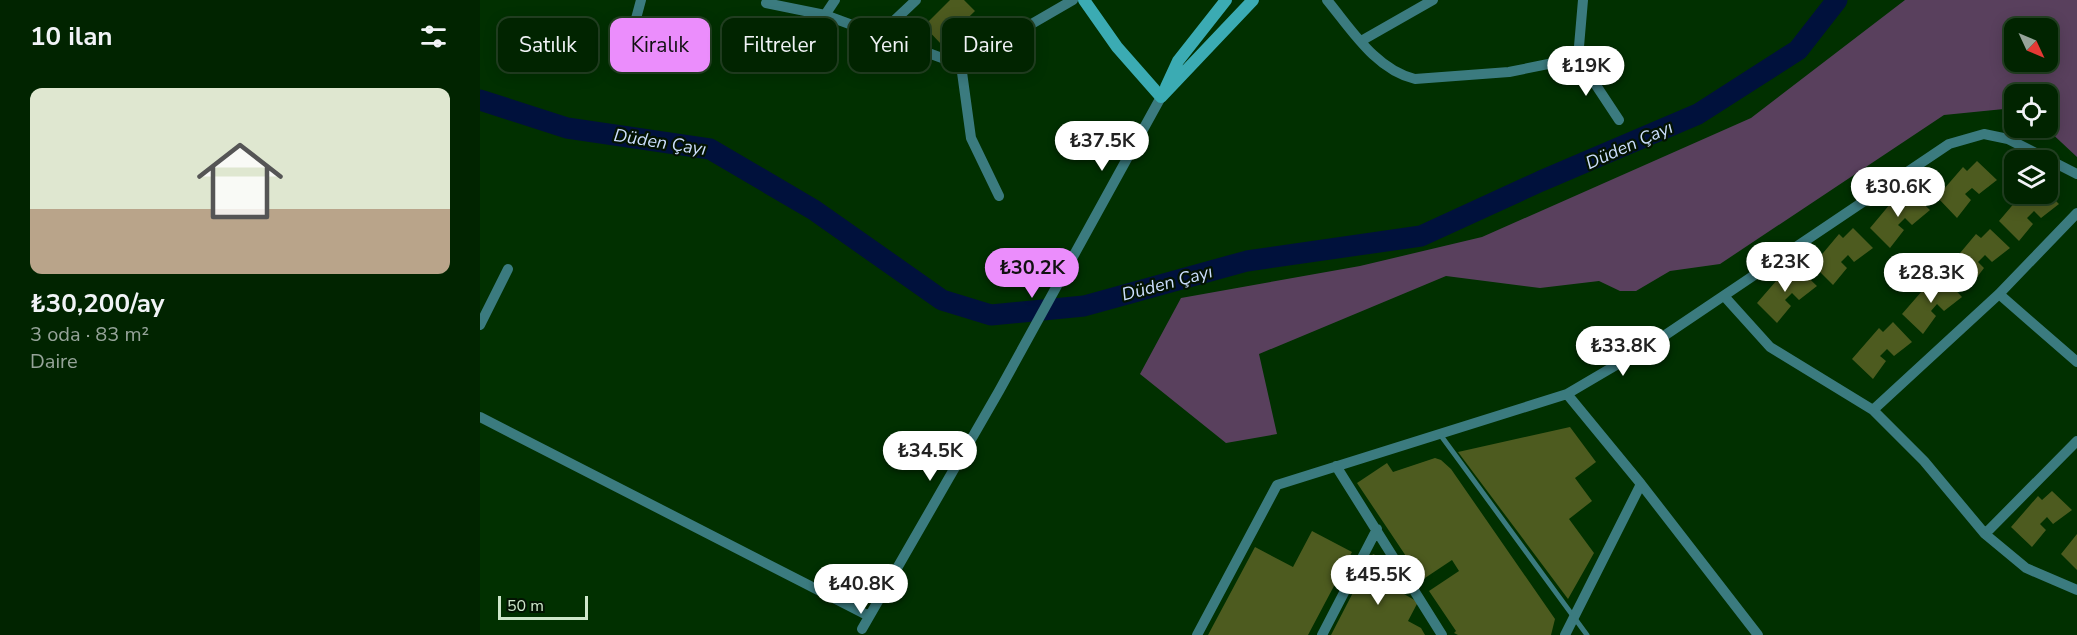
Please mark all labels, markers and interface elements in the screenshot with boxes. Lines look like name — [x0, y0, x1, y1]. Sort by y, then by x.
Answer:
chip: Satılık — [498, 18, 598, 72]
chip: Kiralık — [610, 18, 710, 72]
chip: Filtreler — [722, 18, 837, 72]
chip: Yeni — [849, 18, 930, 72]
chip: Daire — [942, 18, 1034, 72]
north arrow — [2004, 18, 2058, 72]
map controls — [2004, 18, 2058, 204]
text: 10 ilan — [30, 19, 113, 54]
icon: filters — [417, 20, 450, 53]
pin: ₺19K — [1550, 46, 1622, 97]
text: ₺19K — [1561, 52, 1611, 79]
button: locate — [2004, 84, 2058, 138]
water label: Düden Çayı — [1582, 115, 1676, 175]
pin: ₺37.5K — [1053, 121, 1151, 172]
water label: Düden Çayı — [612, 123, 708, 161]
icon: home — [186, 127, 294, 235]
text: ₺37.5K — [1069, 127, 1135, 154]
button: layers — [2004, 150, 2058, 204]
pin: ₺30.6K — [1849, 167, 1947, 218]
text: ₺30.6K — [1865, 173, 1931, 200]
pin: ₺23K — [1749, 242, 1821, 293]
pin: ₺30.2K — [983, 248, 1081, 299]
text: ₺23K — [1760, 248, 1810, 275]
pin: ₺28.3K — [1882, 253, 1980, 304]
text: ₺30.2K — [999, 254, 1065, 281]
water label: Düden Çayı — [1119, 259, 1215, 307]
text: ₺28.3K — [1898, 259, 1964, 286]
text: ₺30,200/ay — [30, 286, 164, 321]
text: 3 oda · 83 m² — [30, 321, 149, 348]
pin: ₺33.8K — [1574, 326, 1672, 377]
text: ₺33.8K — [1590, 332, 1656, 359]
text: Daire — [30, 348, 78, 375]
pin: ₺34.5K — [881, 431, 979, 482]
text: ₺34.5K — [897, 437, 963, 464]
pin: ₺45.5K — [1329, 555, 1427, 606]
text: ₺45.5K — [1345, 561, 1411, 588]
pin: ₺40.8K — [812, 564, 910, 615]
text: ₺40.8K — [828, 570, 894, 597]
scale bar — [498, 593, 588, 620]
text: 50 m — [507, 595, 544, 617]

